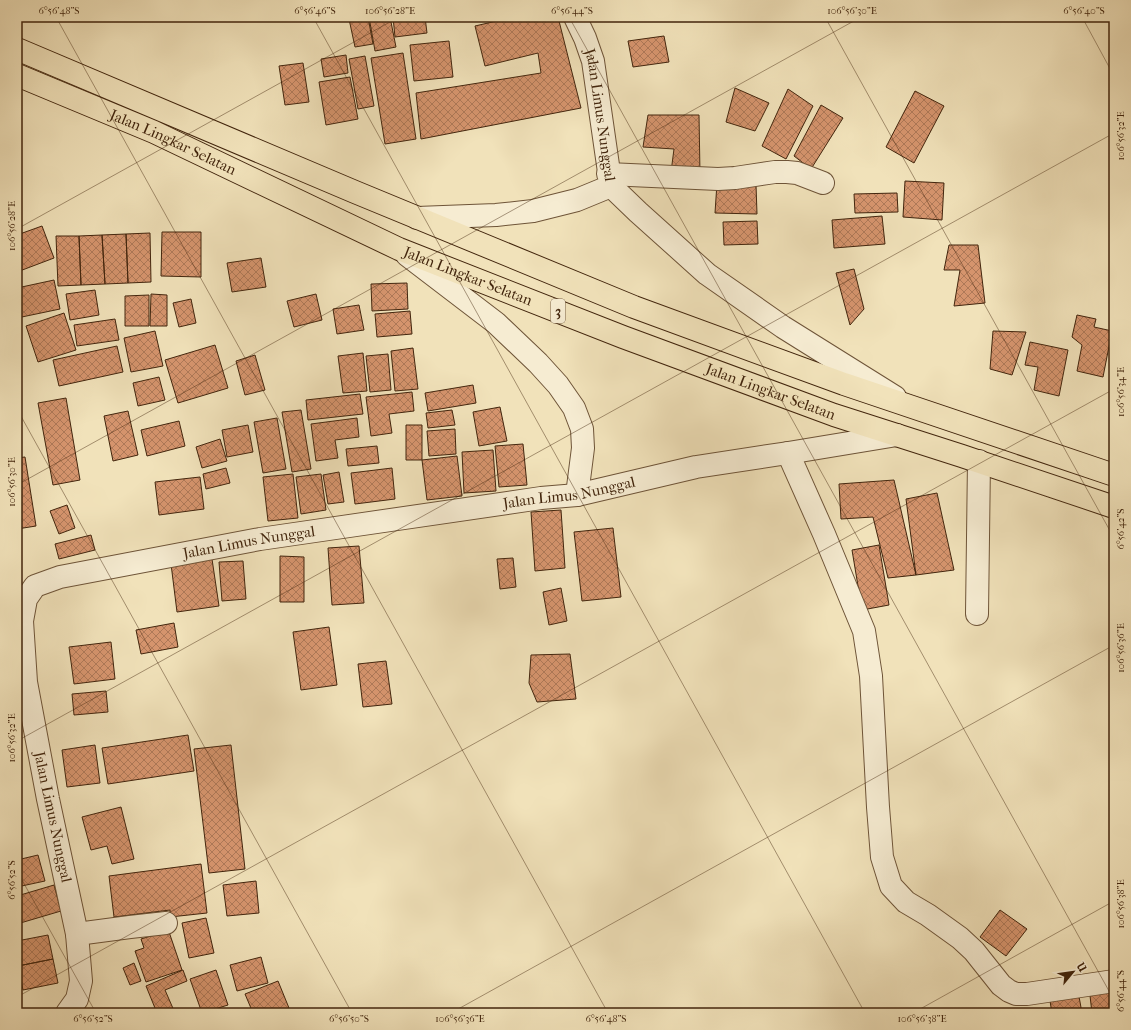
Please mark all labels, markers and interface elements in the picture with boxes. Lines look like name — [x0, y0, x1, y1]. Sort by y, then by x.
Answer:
text: 6°56'48"S — [39, 5, 79, 17]
text: 6°56'46"S — [294, 5, 336, 17]
text: 106°56'28"E — [365, 5, 415, 17]
text: 6°56'44"S — [551, 5, 593, 17]
text: 106°56'30"E — [827, 5, 877, 17]
text: 6°56'40"S — [1063, 5, 1105, 17]
street label: Jalan Limus Nunggal — [580, 45, 619, 182]
street label: Jalan Lingkar Selatan — [106, 105, 239, 179]
text: 106°56'32"E — [1115, 111, 1127, 161]
text: 106°56'28"E — [6, 201, 18, 251]
street label: Jalan Lingkar Selatan — [400, 242, 535, 310]
road number: 3 — [551, 299, 565, 323]
street label: Jalan Lingkar Selatan — [702, 359, 838, 424]
text: 106°56'34"E — [1115, 367, 1127, 417]
text: 106°56'30"E — [6, 457, 18, 507]
street label: Jalan Limus Nunggal — [501, 473, 637, 513]
text: 6°56'42"S — [1115, 508, 1127, 550]
street label: Jalan Limus Nunggal — [180, 522, 316, 563]
text: 106°56'36"E — [1115, 623, 1127, 673]
text: 106°56'32"E — [6, 713, 18, 763]
street label: Jalan Limus Nunggal — [30, 749, 76, 884]
text: 6°56'52"S — [6, 860, 18, 900]
text: 106°56'38"E — [1115, 879, 1127, 929]
north arrow — [1053, 952, 1093, 992]
text: U — [1073, 960, 1089, 975]
text: 6°56'44"S — [1115, 970, 1127, 1012]
text: 6°56'52"S — [73, 1013, 113, 1025]
text: 6°56'50"S — [329, 1013, 369, 1025]
text: 106°56'36"E — [435, 1013, 485, 1025]
text: 6°56'48"S — [586, 1013, 626, 1025]
text: 106°56'38"E — [897, 1013, 947, 1025]

